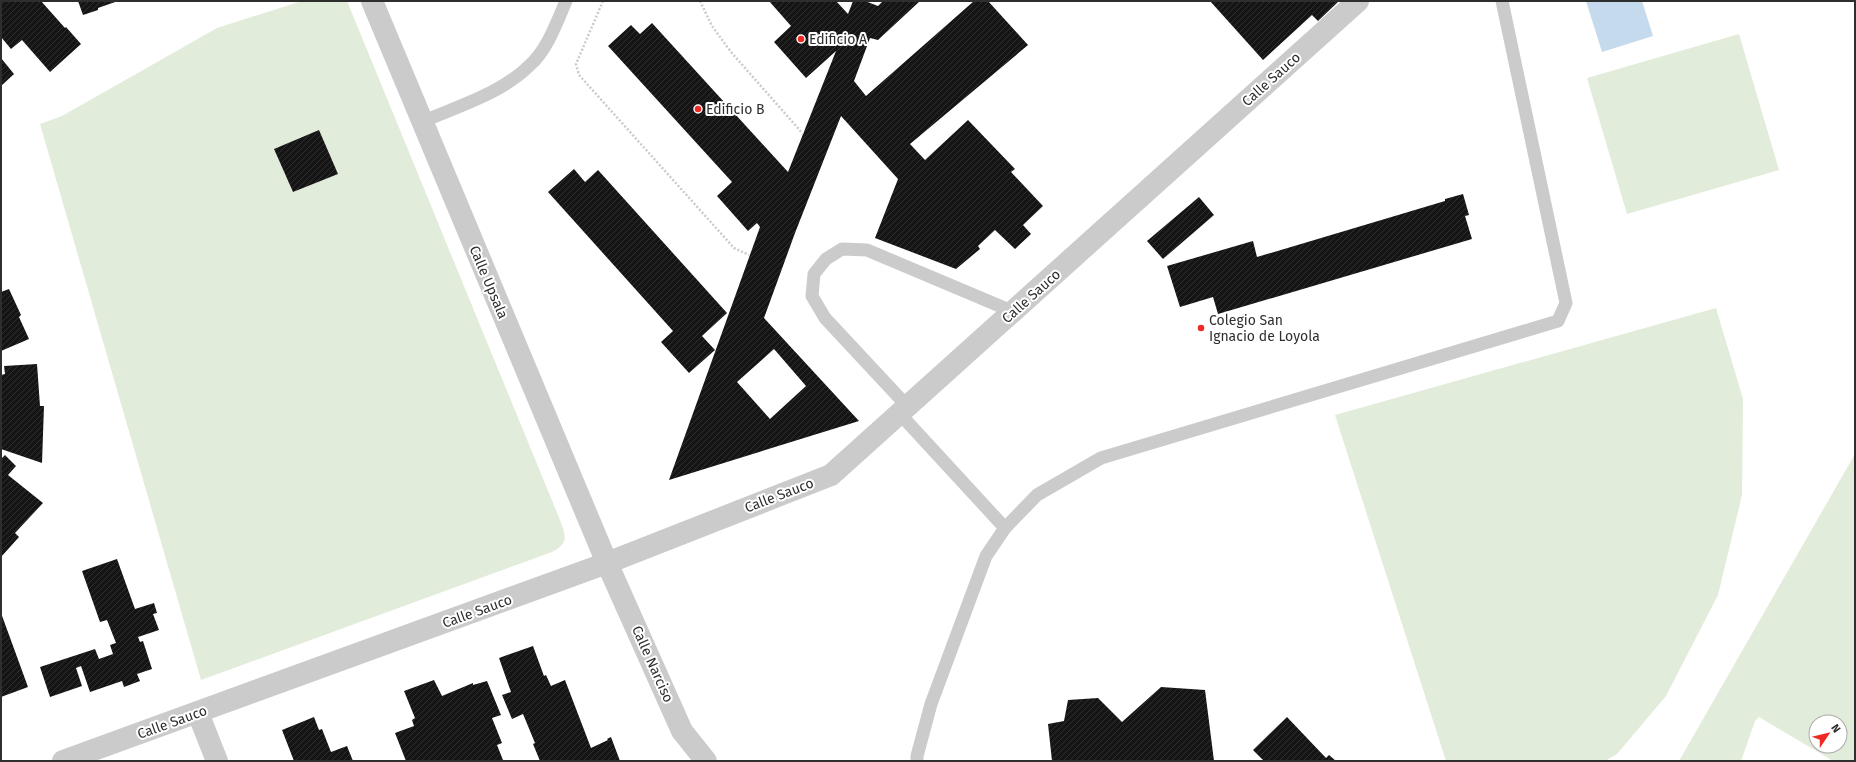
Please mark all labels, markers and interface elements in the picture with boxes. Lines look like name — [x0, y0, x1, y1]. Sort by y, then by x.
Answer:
place label: Edificio A — [809, 31, 867, 48]
marker: Edificio A — [796, 34, 806, 44]
street label: Calle Sauco — [1239, 49, 1304, 110]
place label: Edificio B — [706, 101, 765, 118]
marker: Edificio B — [693, 104, 703, 114]
street label: Calle Upsala — [466, 243, 512, 321]
street label: Calle Sauco — [999, 266, 1064, 327]
place label: Colegio San Ignacio de Loyola — [1209, 312, 1320, 345]
marker: Colegio San Ignacio de Loyola — [1196, 323, 1206, 333]
street label: Calle Sauco — [742, 475, 816, 516]
street label: Calle Sauco — [440, 591, 514, 632]
street label: Calle Narciso — [628, 623, 677, 705]
street label: Calle Sauco — [135, 702, 209, 743]
north arrow — [1808, 714, 1848, 754]
text: N — [1828, 722, 1843, 735]

